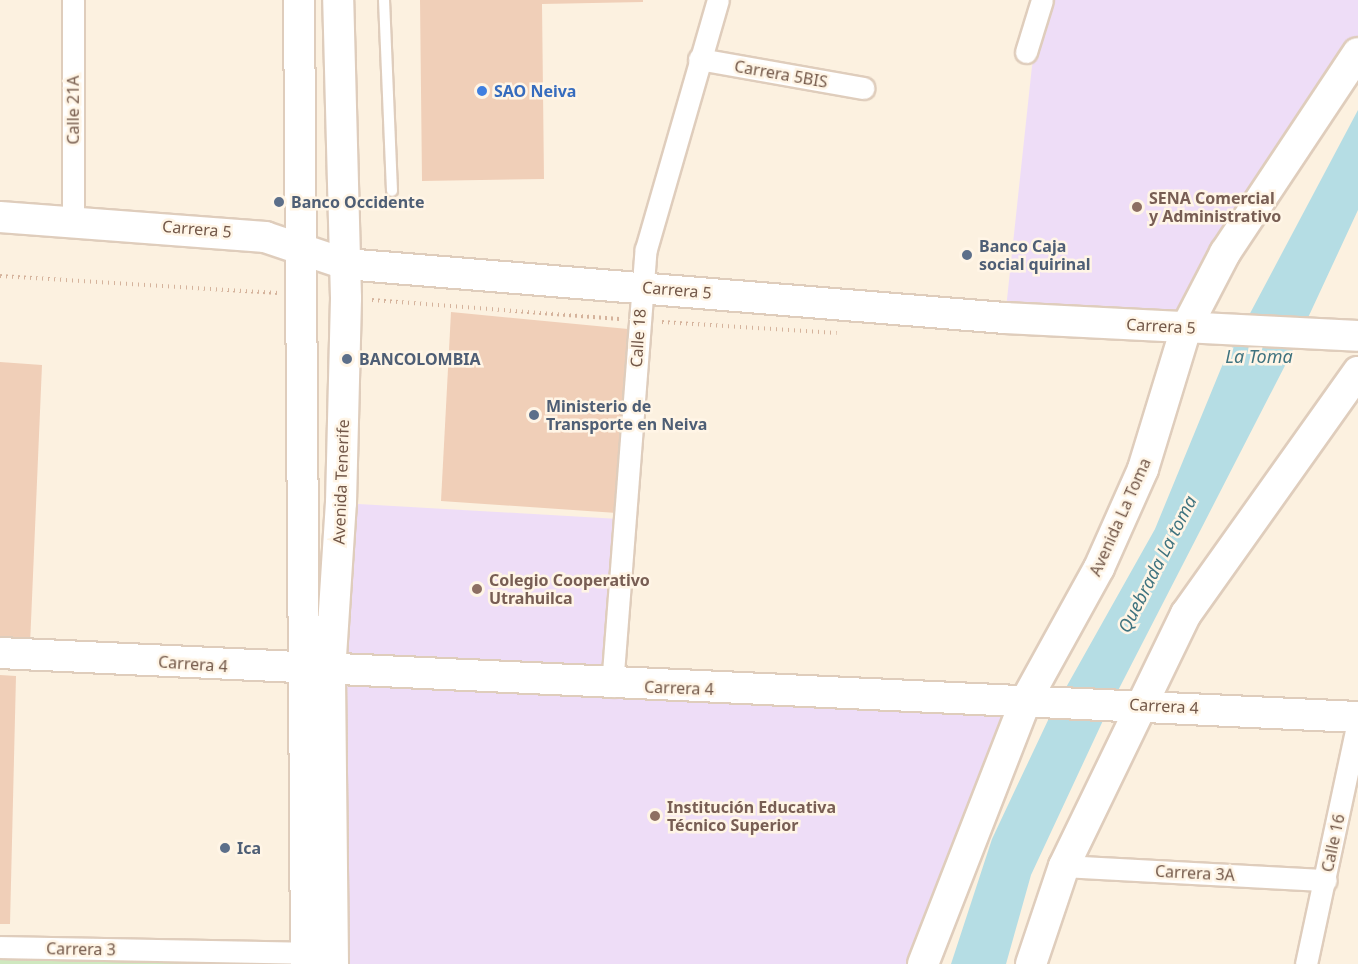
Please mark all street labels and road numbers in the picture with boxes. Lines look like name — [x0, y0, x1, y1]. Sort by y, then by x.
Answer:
street label: Carrera 5BIS — [733, 56, 829, 92]
street label: Calle 21A — [63, 75, 83, 145]
street label: Carrera 5 — [162, 216, 232, 242]
street label: Carrera 5 — [642, 277, 712, 303]
street label: Calle 18 — [626, 308, 650, 368]
street label: Carrera 5 — [1126, 315, 1196, 337]
street label: Avenida Tenerife — [329, 419, 353, 545]
street label: Avenida La Toma — [1085, 455, 1155, 579]
street label: Carrera 4 — [158, 652, 228, 676]
street label: Carrera 4 — [644, 677, 714, 699]
street label: Carrera 4 — [1129, 695, 1199, 717]
street label: Calle 16 — [1317, 812, 1349, 874]
street label: Carrera 3A — [1155, 861, 1235, 885]
street label: Carrera 3 — [46, 939, 116, 959]

